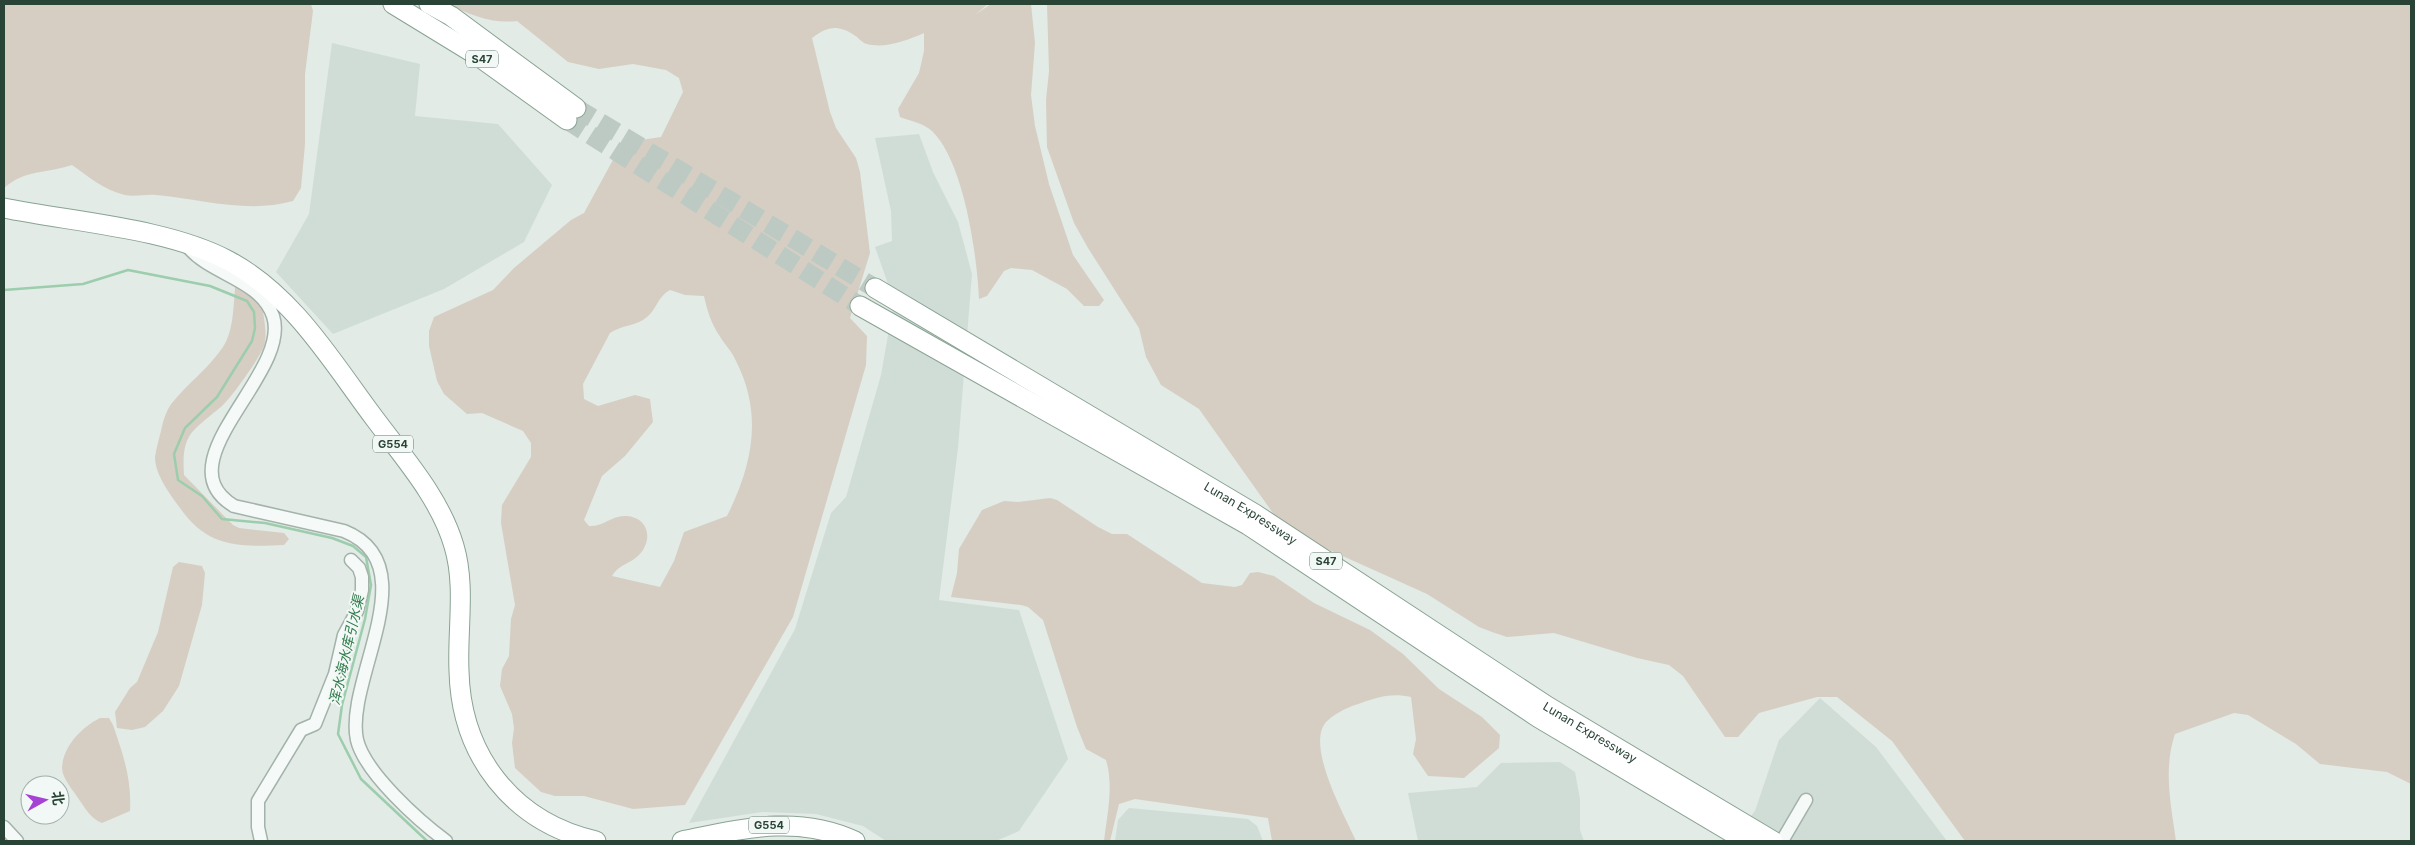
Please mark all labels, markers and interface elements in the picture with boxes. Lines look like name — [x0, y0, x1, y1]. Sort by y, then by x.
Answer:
road number: S47 — [466, 51, 498, 68]
road number: G554 — [373, 436, 413, 452]
street label: Lunan Expressway — [1202, 478, 1300, 547]
road number: S47 — [1310, 552, 1342, 570]
water label: 浑水海水库引水渠 — [325, 592, 367, 706]
street label: Lunan Expressway — [1541, 698, 1640, 766]
north arrow — [20, 775, 70, 825]
text: 北 — [49, 790, 68, 806]
road number: G554 — [749, 816, 789, 834]

